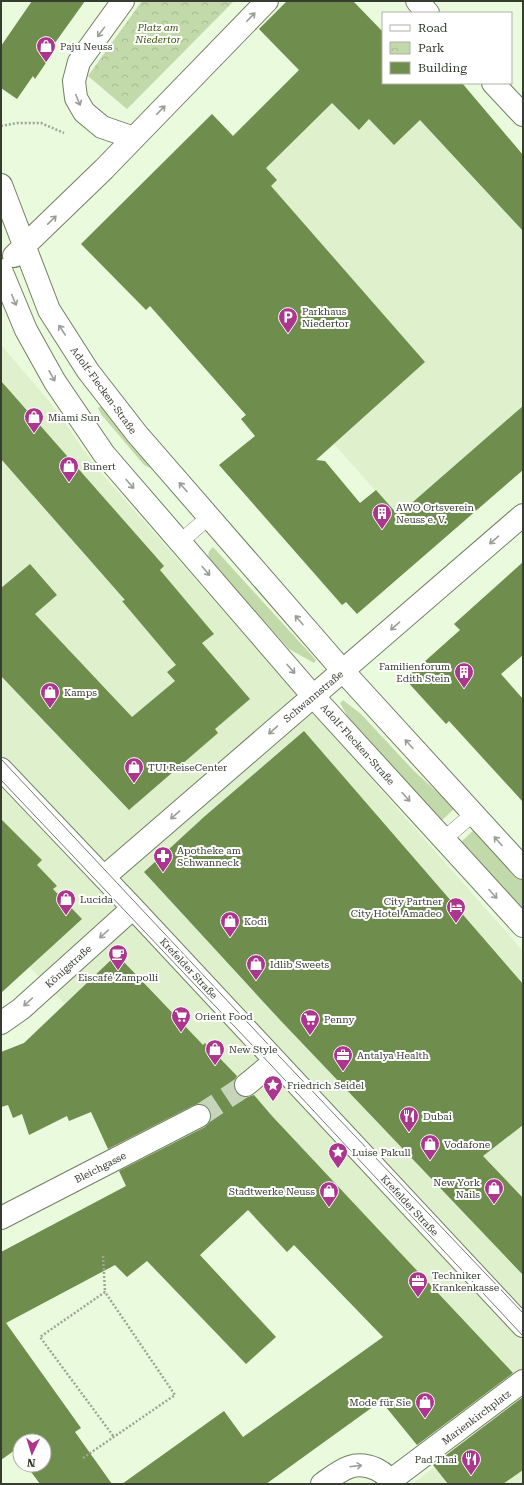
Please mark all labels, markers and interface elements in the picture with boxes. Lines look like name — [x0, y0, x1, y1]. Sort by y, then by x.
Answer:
one-way arrow — [247, 12, 256, 22]
legend — [382, 12, 512, 84]
text: Road — [418, 21, 448, 35]
park label: Platz am Niedertor — [134, 22, 181, 45]
one-way arrow — [97, 26, 105, 37]
shop icon: Paju Neuss — [35, 35, 57, 63]
place label: Paju Neuss — [60, 41, 113, 52]
text: Park — [418, 41, 445, 55]
text: Building — [418, 61, 467, 75]
one-way arrow — [75, 94, 82, 106]
one-way arrow — [156, 105, 166, 115]
one-way arrow — [47, 215, 57, 225]
one-way arrow — [10, 293, 18, 305]
parking icon: Parkhaus Niedertor — [277, 306, 299, 334]
place label: Parkhaus Niedertor — [302, 306, 349, 329]
one-way arrow — [58, 325, 66, 336]
street label: Adolf-Flecken-Straße — [68, 345, 139, 436]
one-way arrow — [49, 370, 56, 382]
shop icon: Miami Sun — [23, 406, 45, 434]
place label: Miami Sun — [48, 412, 100, 423]
shop icon: Bunert — [58, 455, 80, 483]
place label: Bunert — [83, 461, 116, 472]
one-way arrow — [126, 479, 135, 489]
one-way arrow — [179, 482, 188, 492]
building icon: AWO Ortsverein Neuss e. V. — [371, 502, 393, 530]
place label: AWO Ortsverein Neuss e. V. — [396, 502, 474, 525]
one-way arrow — [488, 536, 499, 545]
one-way arrow — [201, 566, 210, 577]
one-way arrow — [295, 616, 304, 626]
one-way arrow — [390, 621, 401, 630]
place label: Familienforum Edith Stein — [379, 661, 451, 684]
building icon: Familienforum Edith Stein — [453, 661, 475, 689]
one-way arrow — [286, 664, 295, 675]
street label: Schwannstraße — [281, 668, 346, 725]
shop icon: Kamps — [39, 681, 61, 709]
place label: Kamps — [64, 687, 97, 698]
street label: Adolf-Flecken-Straße — [319, 702, 397, 787]
one-way arrow — [268, 726, 279, 735]
one-way arrow — [405, 738, 414, 749]
shop icon: TUI ReiseCenter — [123, 756, 145, 784]
place label: TUI ReiseCenter — [148, 762, 227, 773]
one-way arrow — [401, 792, 411, 802]
one-way arrow — [170, 810, 180, 820]
one-way arrow — [493, 836, 503, 846]
pharmacy icon: Apotheke am Schwanneck — [152, 845, 174, 873]
place label: Apotheke am Schwanneck — [177, 845, 241, 868]
shop icon: Lucida — [55, 888, 77, 916]
one-way arrow — [489, 888, 498, 899]
place label: Lucida — [80, 894, 114, 905]
place label: City Partner City Hotel Amadeo — [351, 896, 442, 919]
hotel icon: City Partner City Hotel Amadeo — [445, 896, 467, 924]
shop icon: Kodi — [219, 910, 241, 938]
place label: Kodi — [244, 916, 267, 927]
one-way arrow — [99, 929, 109, 938]
street label: Krefelder Straße — [158, 936, 220, 1001]
street label: Königstraße — [43, 942, 94, 990]
cafe icon: Eiscafé Zampolli — [107, 943, 129, 971]
shop icon: Idlib Sweets — [245, 953, 267, 981]
place label: Idlib Sweets — [270, 959, 329, 970]
place label: Eiscafé Zampolli — [78, 972, 158, 983]
one-way arrow — [23, 998, 33, 1007]
supermarket icon: Orient Food — [170, 1005, 192, 1033]
supermarket icon: Penny — [299, 1008, 321, 1036]
place label: Orient Food — [195, 1011, 253, 1022]
place label: Penny — [324, 1014, 354, 1025]
shop icon: New Style — [204, 1038, 226, 1066]
place label: New Style — [229, 1044, 278, 1055]
office icon: Antalya Health — [332, 1044, 354, 1072]
place label: Antalya Health — [357, 1050, 429, 1061]
place icon: Friedrich Seidel — [262, 1074, 284, 1102]
place label: Friedrich Seidel — [287, 1080, 364, 1091]
restaurant icon: Dubai — [398, 1105, 420, 1133]
place label: Dubai — [423, 1111, 452, 1122]
shop icon: Vodafone — [419, 1133, 441, 1161]
place label: Vodafone — [444, 1139, 491, 1150]
place icon: Luise Pakull — [327, 1141, 349, 1169]
place label: Luise Pakull — [352, 1147, 411, 1158]
street label: Bleichgasse — [73, 1150, 128, 1185]
street label: Krefelder Straße — [379, 1173, 441, 1238]
place label: New York Nails — [433, 1177, 481, 1200]
shop icon: New York Nails — [483, 1177, 505, 1205]
shop icon: Stadtwerke Neuss — [318, 1180, 340, 1208]
place label: Stadtwerke Neuss — [229, 1186, 315, 1197]
office icon: Techniker Krankenkasse — [407, 1270, 429, 1298]
place label: Techniker Krankenkasse — [432, 1270, 500, 1293]
street label: Marienkirchplatz — [440, 1388, 513, 1447]
shop icon: Mode für Sie — [414, 1391, 436, 1419]
place label: Mode für Sie — [349, 1397, 412, 1408]
north arrow — [12, 1433, 52, 1473]
restaurant icon: Pad Thai — [460, 1448, 482, 1476]
place label: Pad Thai — [415, 1454, 457, 1465]
text: N — [26, 1456, 36, 1469]
one-way arrow — [349, 1463, 362, 1470]

